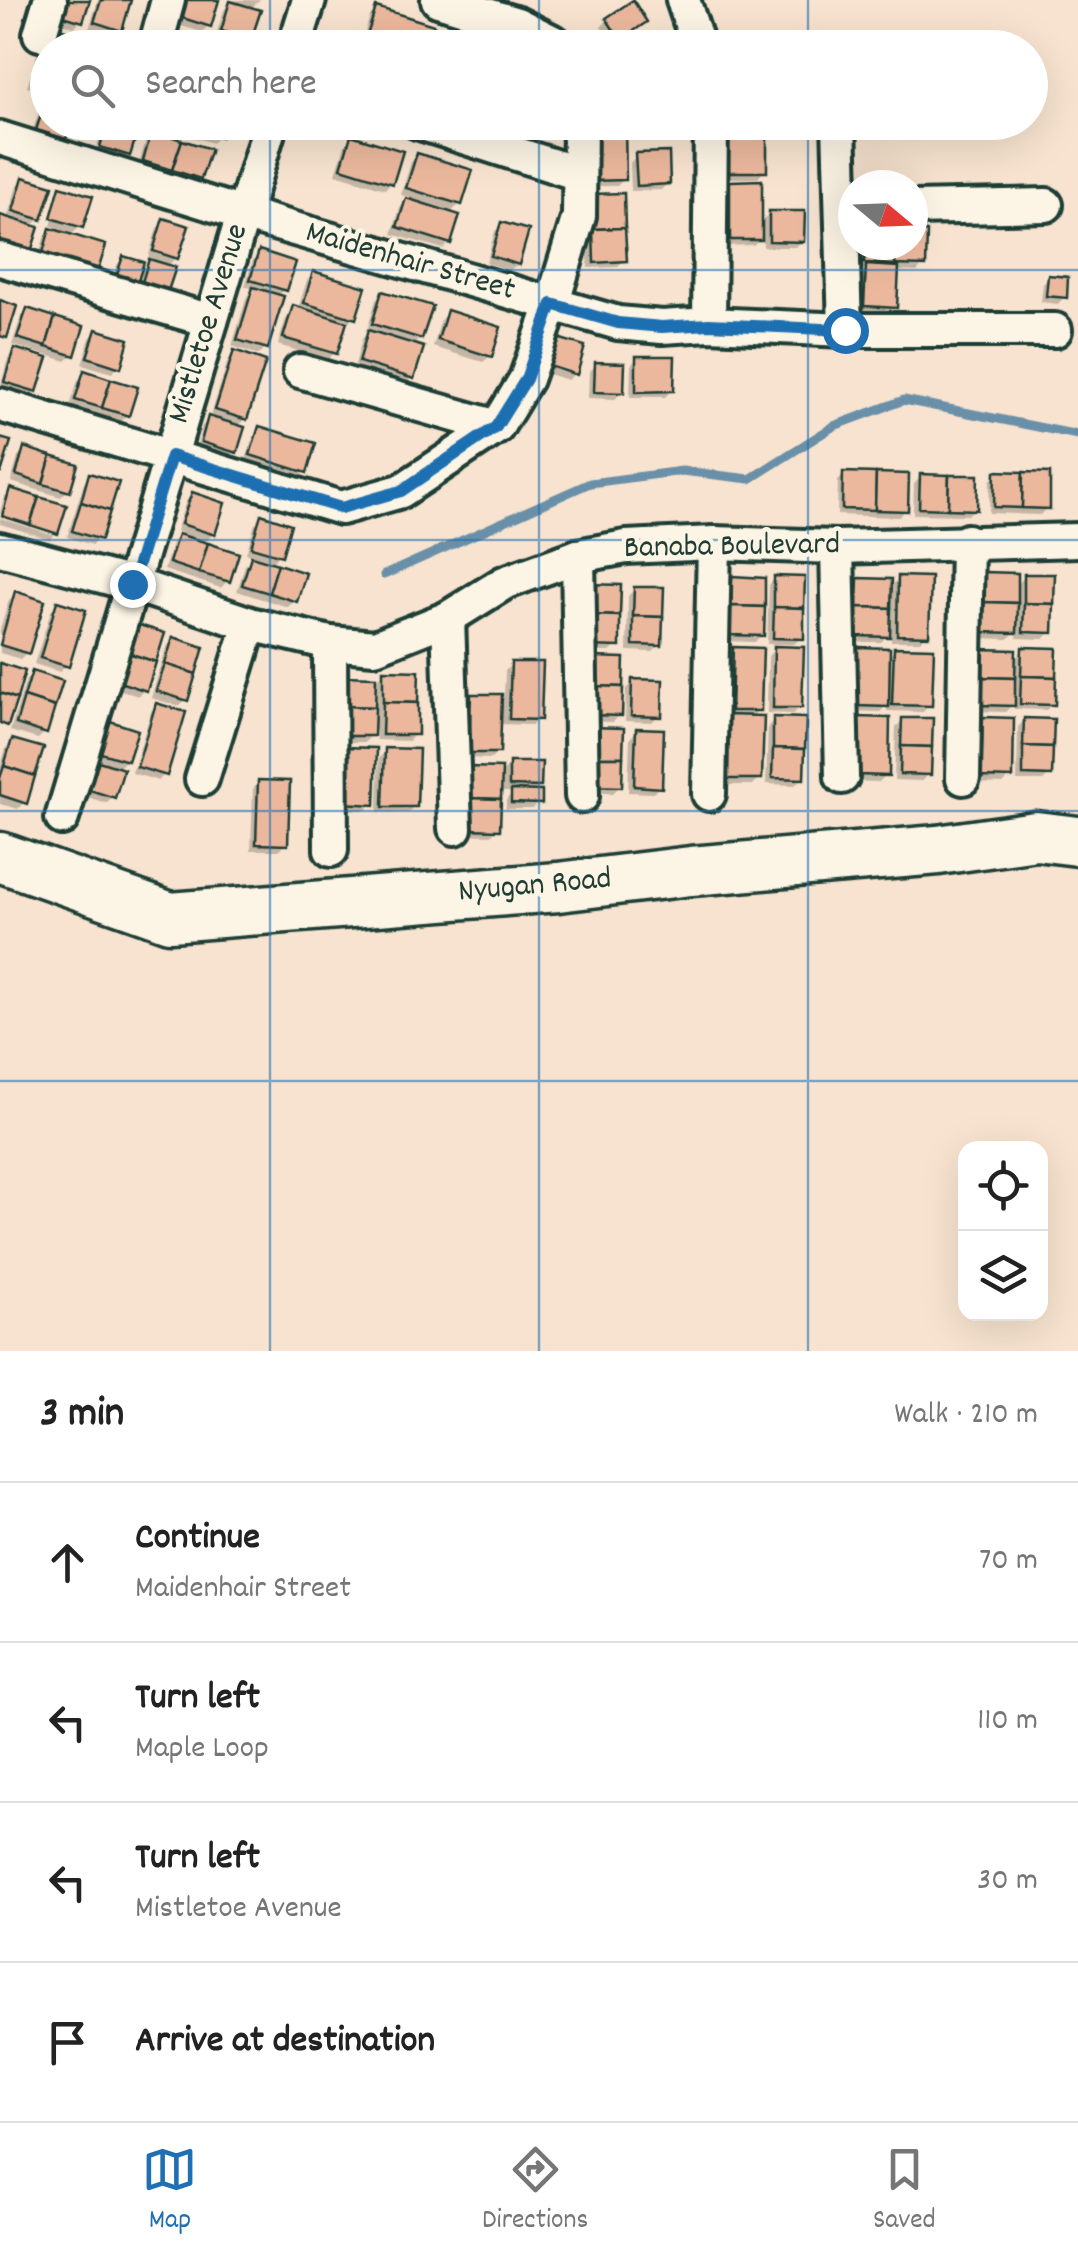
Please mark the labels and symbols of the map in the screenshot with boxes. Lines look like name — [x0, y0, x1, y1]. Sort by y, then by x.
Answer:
north arrow — [838, 170, 928, 260]
street label: Maidenhair Street — [300, 211, 520, 315]
street label: Mistletoe Avenue — [158, 218, 262, 430]
route start — [823, 308, 869, 354]
street label: Banaba Boulevard — [623, 523, 841, 573]
route end — [110, 562, 156, 608]
street label: Nyugan Road — [457, 857, 613, 917]

